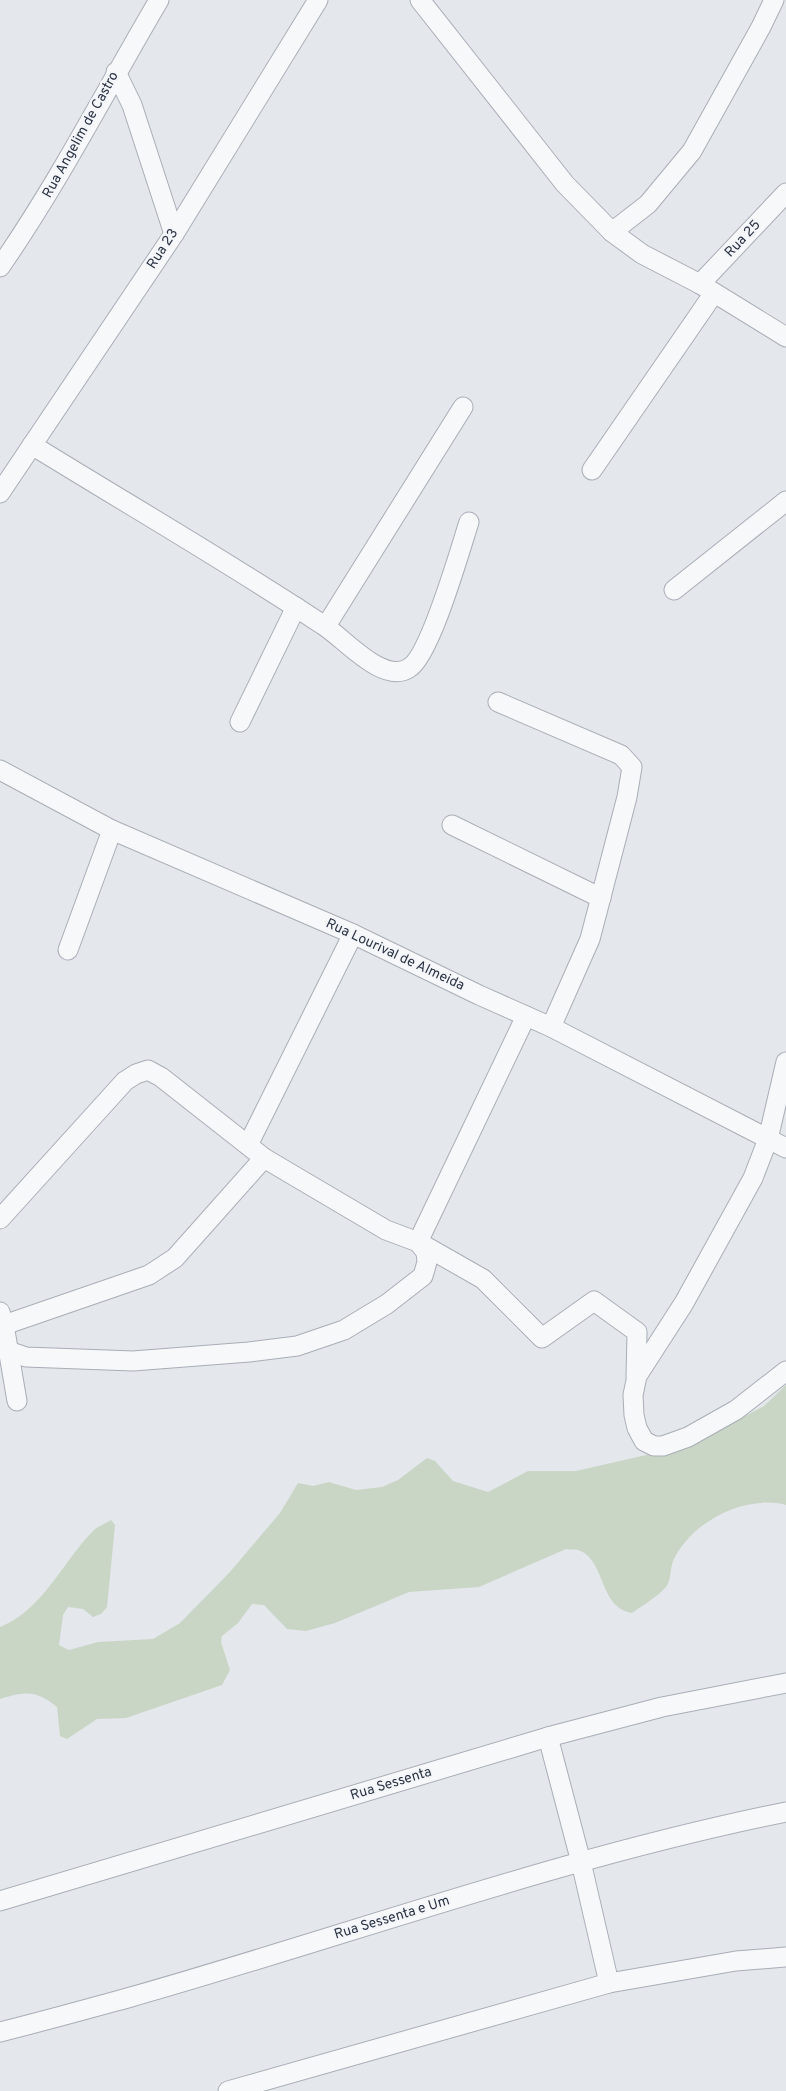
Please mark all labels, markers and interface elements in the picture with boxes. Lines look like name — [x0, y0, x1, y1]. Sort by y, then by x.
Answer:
street label: Rua Angelim de Castro — [39, 69, 123, 201]
street label: Rua 25 — [721, 217, 765, 261]
street label: Rua 23 — [144, 226, 182, 272]
street label: Rua Lourival de Almeida — [323, 915, 467, 995]
street label: Rua Sessenta — [348, 1764, 434, 1804]
street label: Rua Sessenta e Um — [332, 1892, 452, 1944]

